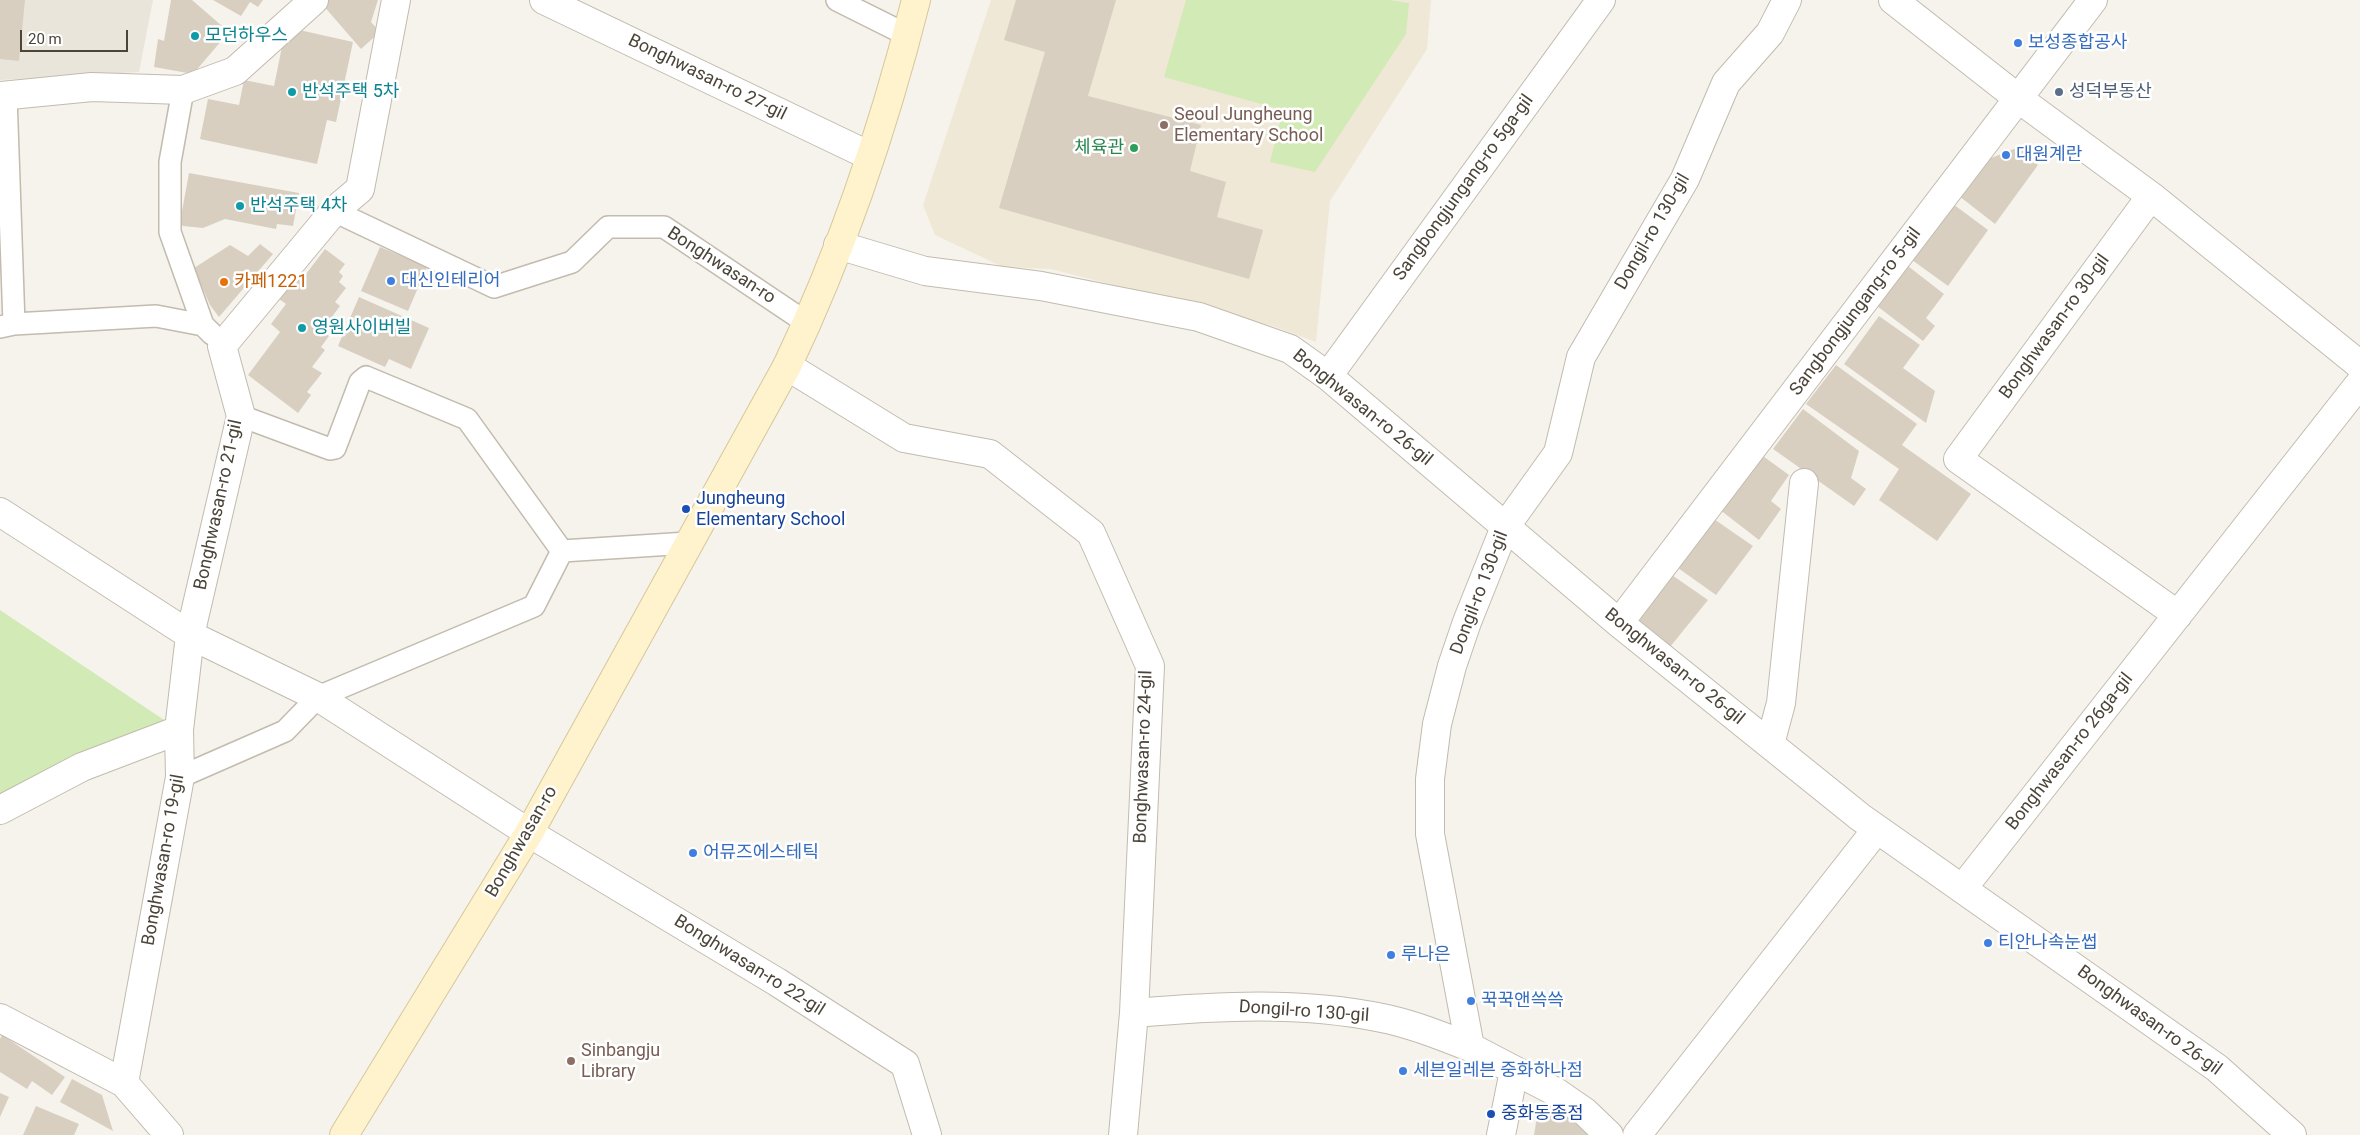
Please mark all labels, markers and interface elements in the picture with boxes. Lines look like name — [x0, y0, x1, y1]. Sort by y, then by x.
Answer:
scale bar — [22, 20, 130, 52]
place label: 모던하우스 — [205, 25, 288, 47]
text: 20 m — [28, 30, 62, 48]
marker: 모던하우스 — [189, 30, 201, 42]
street label: Bonghwasan-ro 27-gil — [624, 30, 790, 126]
place label: 보성종합공사 — [2028, 32, 2127, 54]
marker: 보성종합공사 — [2012, 37, 2024, 49]
place label: 반석주택 5차 — [302, 81, 399, 103]
place label: 성덕부동산 — [2069, 81, 2152, 103]
marker: 반석주택 5차 — [286, 86, 298, 98]
marker: 성덕부동산 — [2053, 86, 2065, 98]
street label: Sangbongjungang-ro 5ga-gil — [1389, 91, 1539, 285]
place label: Seoul Jungheung Elementary School — [1174, 104, 1323, 146]
marker: Seoul Jungheung Elementary School — [1158, 119, 1170, 131]
place label: 체육관 — [1074, 137, 1124, 159]
marker: 체육관 — [1128, 142, 1140, 154]
place label: 대원계란 — [2016, 144, 2082, 166]
marker: 대원계란 — [2000, 149, 2012, 161]
street label: Dongil-ro 130-gil — [1611, 170, 1695, 294]
place label: 반석주택 4차 — [250, 195, 347, 217]
marker: 반석주택 4차 — [234, 200, 246, 212]
street label: Bonghwasan-ro — [663, 223, 779, 309]
street label: Sangbongjungang-ro 5-gil — [1786, 224, 1926, 400]
street label: Bonghwasan-ro 30-gil — [1995, 250, 2115, 404]
place label: 대신인테리어 — [401, 270, 500, 292]
place label: 카페1221 — [234, 271, 308, 293]
marker: 대신인테리어 — [385, 275, 397, 287]
marker: 카페1221 — [218, 276, 230, 288]
place label: 영원사이버빌 — [312, 317, 411, 339]
marker: 영원사이버빌 — [296, 322, 308, 334]
street label: Bonghwasan-ro 26-gil — [1288, 345, 1436, 471]
street label: Bonghwasan-ro 21-gil — [190, 418, 248, 592]
place label: Jungheung Elementary School — [696, 488, 845, 530]
marker: Jungheung Elementary School — [680, 503, 692, 515]
street label: Dongil-ro 130-gil — [1446, 528, 1514, 658]
street label: Bonghwasan-ro 26-gil — [1600, 604, 1748, 730]
street label: Bonghwasan-ro 26ga-gil — [2002, 669, 2138, 835]
street label: Bonghwasan-ro 24-gil — [1130, 670, 1158, 844]
street label: Bonghwasan-ro 19-gil — [138, 773, 190, 947]
street label: Bonghwasan-ro — [481, 782, 563, 902]
place label: 어뮤즈에스테틱 — [703, 842, 819, 864]
marker: 어뮤즈에스테틱 — [687, 847, 699, 859]
street label: Bonghwasan-ro 22-gil — [670, 911, 828, 1021]
place label: 티안나속눈썹 — [1998, 932, 2097, 954]
marker: 티안나속눈썹 — [1982, 937, 1994, 949]
place label: 루나은 — [1401, 944, 1451, 966]
marker: 루나은 — [1385, 949, 1397, 961]
street label: Bonghwasan-ro 26-gil — [2072, 961, 2226, 1081]
place label: 꾹꾹앤쓱쓱 — [1481, 990, 1564, 1012]
marker: 꾹꾹앤쓱쓱 — [1465, 995, 1477, 1007]
street label: Dongil-ro 130-gil — [1238, 997, 1370, 1027]
place label: Sinbangju Library — [581, 1040, 660, 1082]
marker: Sinbangju Library — [565, 1055, 577, 1067]
place label: 세븐일레븐 중화하나점 — [1413, 1060, 1583, 1082]
marker: 세븐일레븐 중화하나점 — [1397, 1065, 1409, 1077]
place label: 중화동종점 — [1501, 1103, 1584, 1125]
marker: 중화동종점 — [1485, 1108, 1497, 1120]

